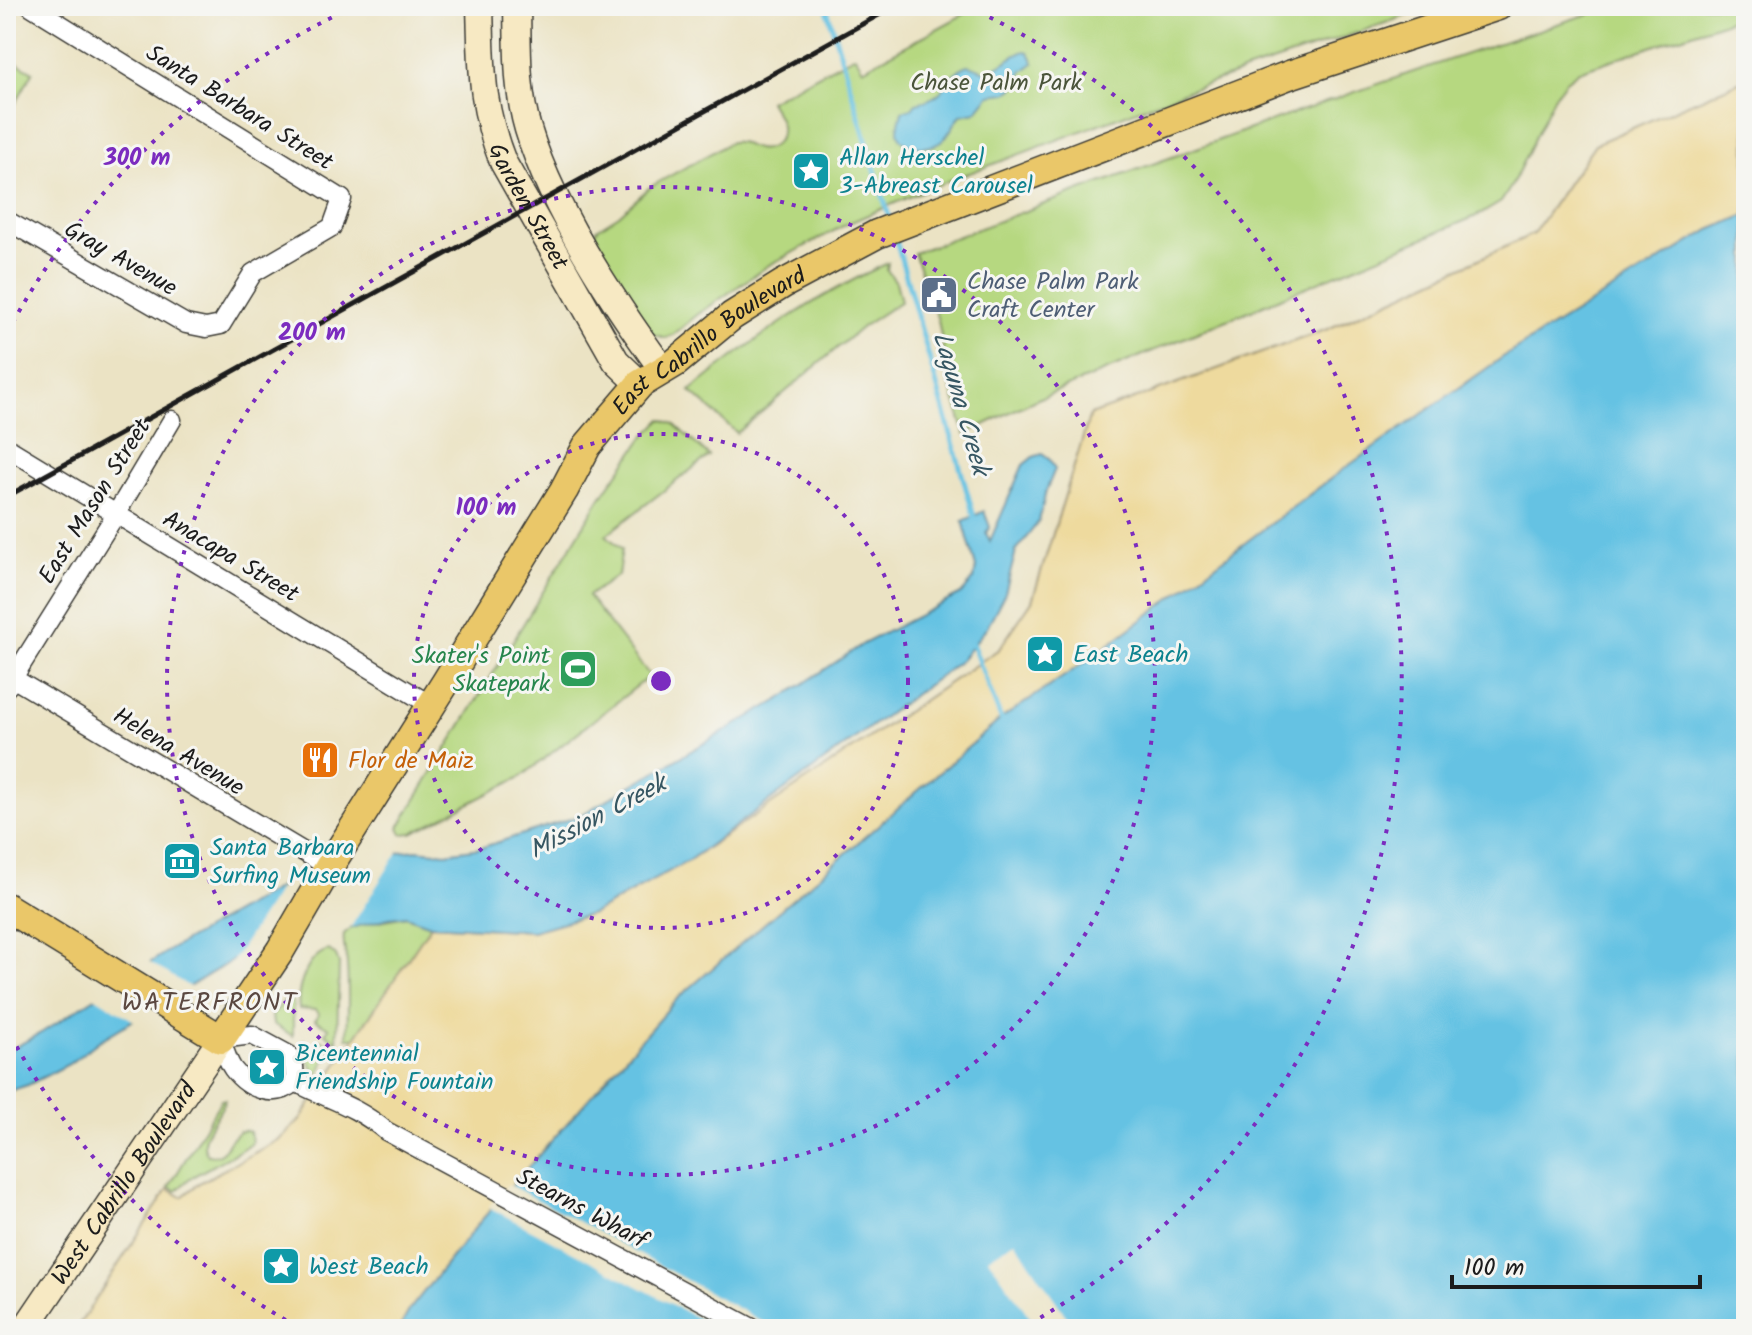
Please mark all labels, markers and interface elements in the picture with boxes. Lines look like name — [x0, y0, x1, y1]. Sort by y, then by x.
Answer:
street label: Santa Barbara Street — [138, 35, 341, 182]
park label: Chase Palm Park — [910, 64, 1083, 103]
street label: Garden Street — [477, 138, 579, 278]
text: 300 m — [103, 139, 170, 178]
place label: Allan Herschel 3-Abreast Carousel — [839, 139, 1033, 206]
place icon: Allan Herschel 3-Abreast Carousel — [790, 150, 832, 192]
street label: Gray Avenue — [56, 211, 184, 308]
street label: East Cabrillo Boulevard — [603, 257, 814, 425]
place label: Chase Palm Park Craft Center — [967, 263, 1139, 330]
public building icon: Chase Palm Park Craft Center — [918, 274, 960, 316]
text: 200 m — [278, 314, 346, 353]
water label: Laguna Creek — [920, 327, 1002, 484]
street label: East Mason Street — [29, 411, 162, 592]
text: 100 m — [456, 489, 516, 528]
street label: Anacapa Street — [154, 501, 307, 614]
place icon: East Beach — [1024, 633, 1066, 675]
place label: East Beach — [1073, 636, 1188, 675]
place label: Skater's Point Skatepark — [412, 637, 551, 704]
sports icon: Skater's Point Skatepark — [557, 648, 599, 690]
centre of rings — [647, 667, 675, 695]
street label: Helena Avenue — [105, 697, 252, 807]
restaurant icon: Flor de Maiz — [299, 739, 341, 781]
place label: Flor de Maiz — [348, 742, 474, 781]
water label: Mission Creek — [521, 762, 678, 872]
place label: Santa Barbara Surfing Museum — [210, 829, 371, 896]
museum icon: Santa Barbara Surfing Museum — [161, 840, 203, 882]
district label: WATERFRONT — [122, 982, 298, 1024]
place label: Bicentennial Friendship Fountain — [295, 1035, 493, 1102]
place icon: Bicentennial Friendship Fountain — [246, 1046, 288, 1088]
street label: West Cabrillo Boulevard — [42, 1073, 208, 1294]
street label: Stearns Wharf — [508, 1158, 657, 1262]
scale bar — [1452, 1239, 1700, 1289]
place icon: West Beach — [260, 1245, 302, 1287]
place label: West Beach — [309, 1248, 429, 1287]
text: 100 m — [1464, 1249, 1524, 1288]

